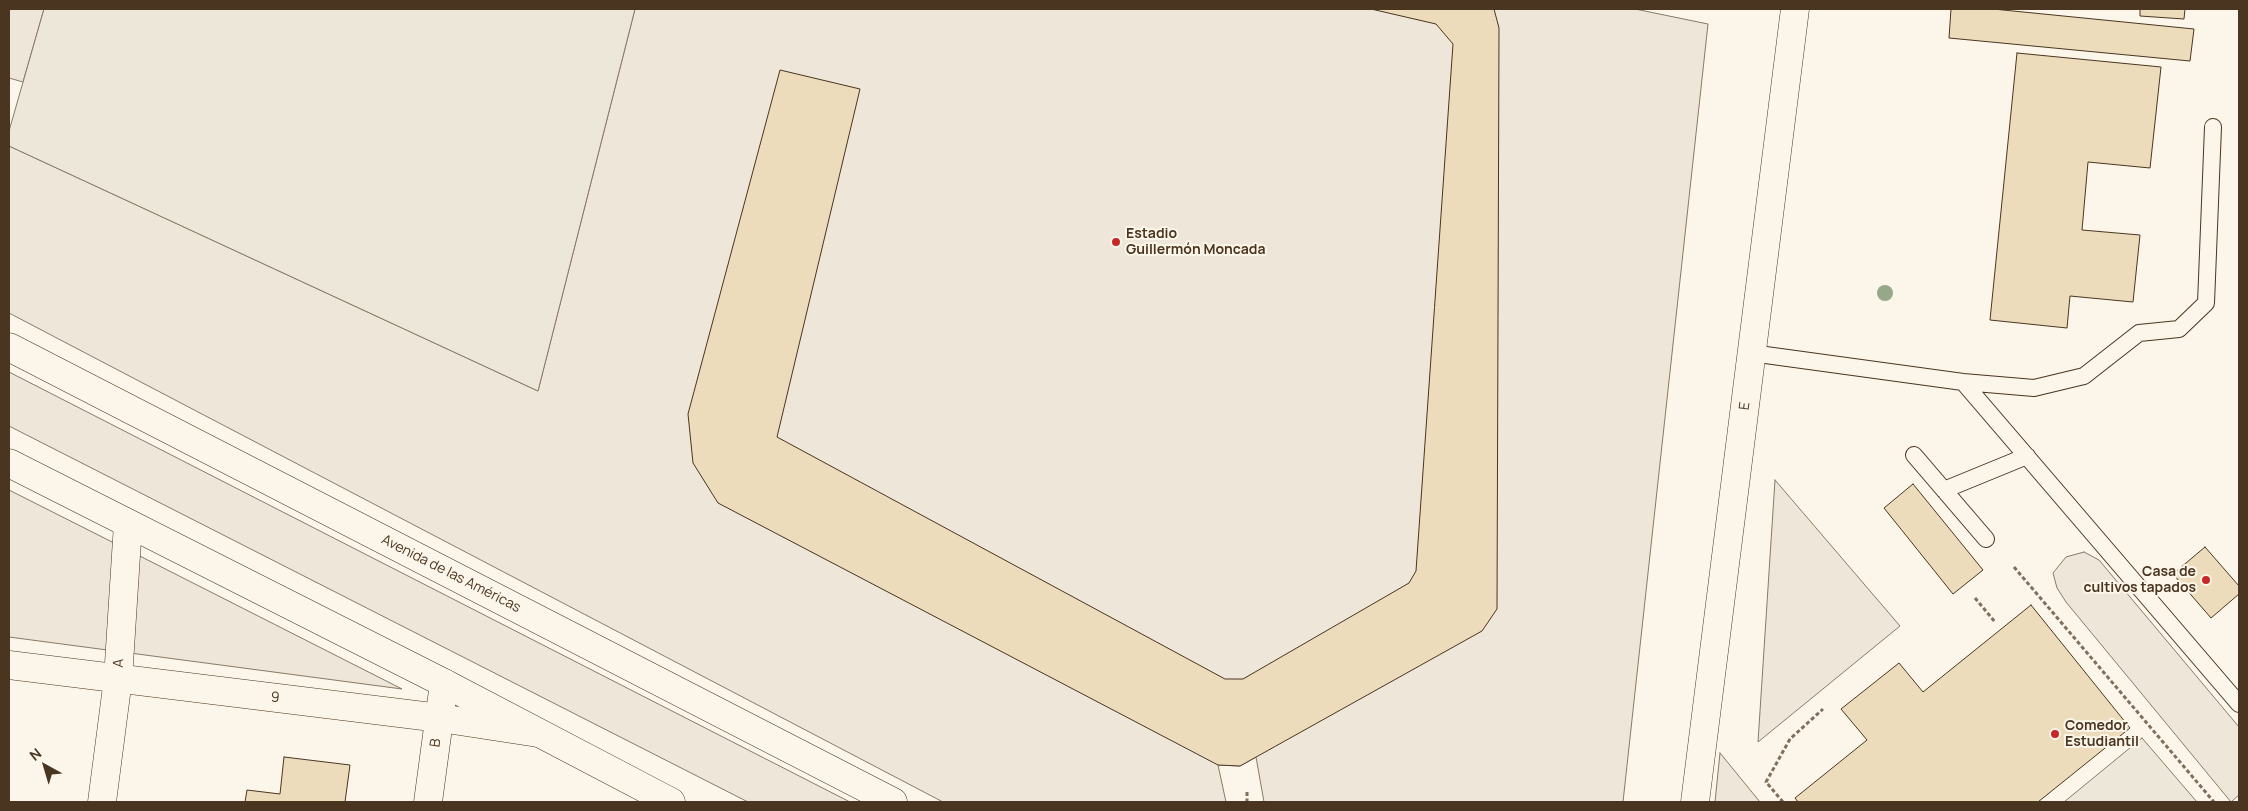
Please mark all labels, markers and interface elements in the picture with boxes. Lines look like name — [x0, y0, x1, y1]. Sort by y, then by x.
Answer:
place label: Estadio Guillermón Moncada — [1126, 226, 1265, 258]
marker: Estadio Guillermón Moncada — [1110, 236, 1122, 248]
street label: E — [1736, 401, 1754, 411]
street label: Avenida de las Américas — [379, 532, 523, 616]
place label: Casa de cultivos tapados — [2083, 564, 2196, 596]
marker: Casa de cultivos tapados — [2200, 574, 2212, 586]
street label: A — [110, 658, 128, 668]
street label: 9 — [270, 689, 280, 707]
place label: Comedor Estudiantil — [2065, 718, 2139, 750]
marker: Comedor Estudiantil — [2049, 728, 2061, 740]
street label: B — [427, 738, 445, 748]
north arrow — [20, 741, 70, 791]
text: N — [25, 743, 45, 765]

